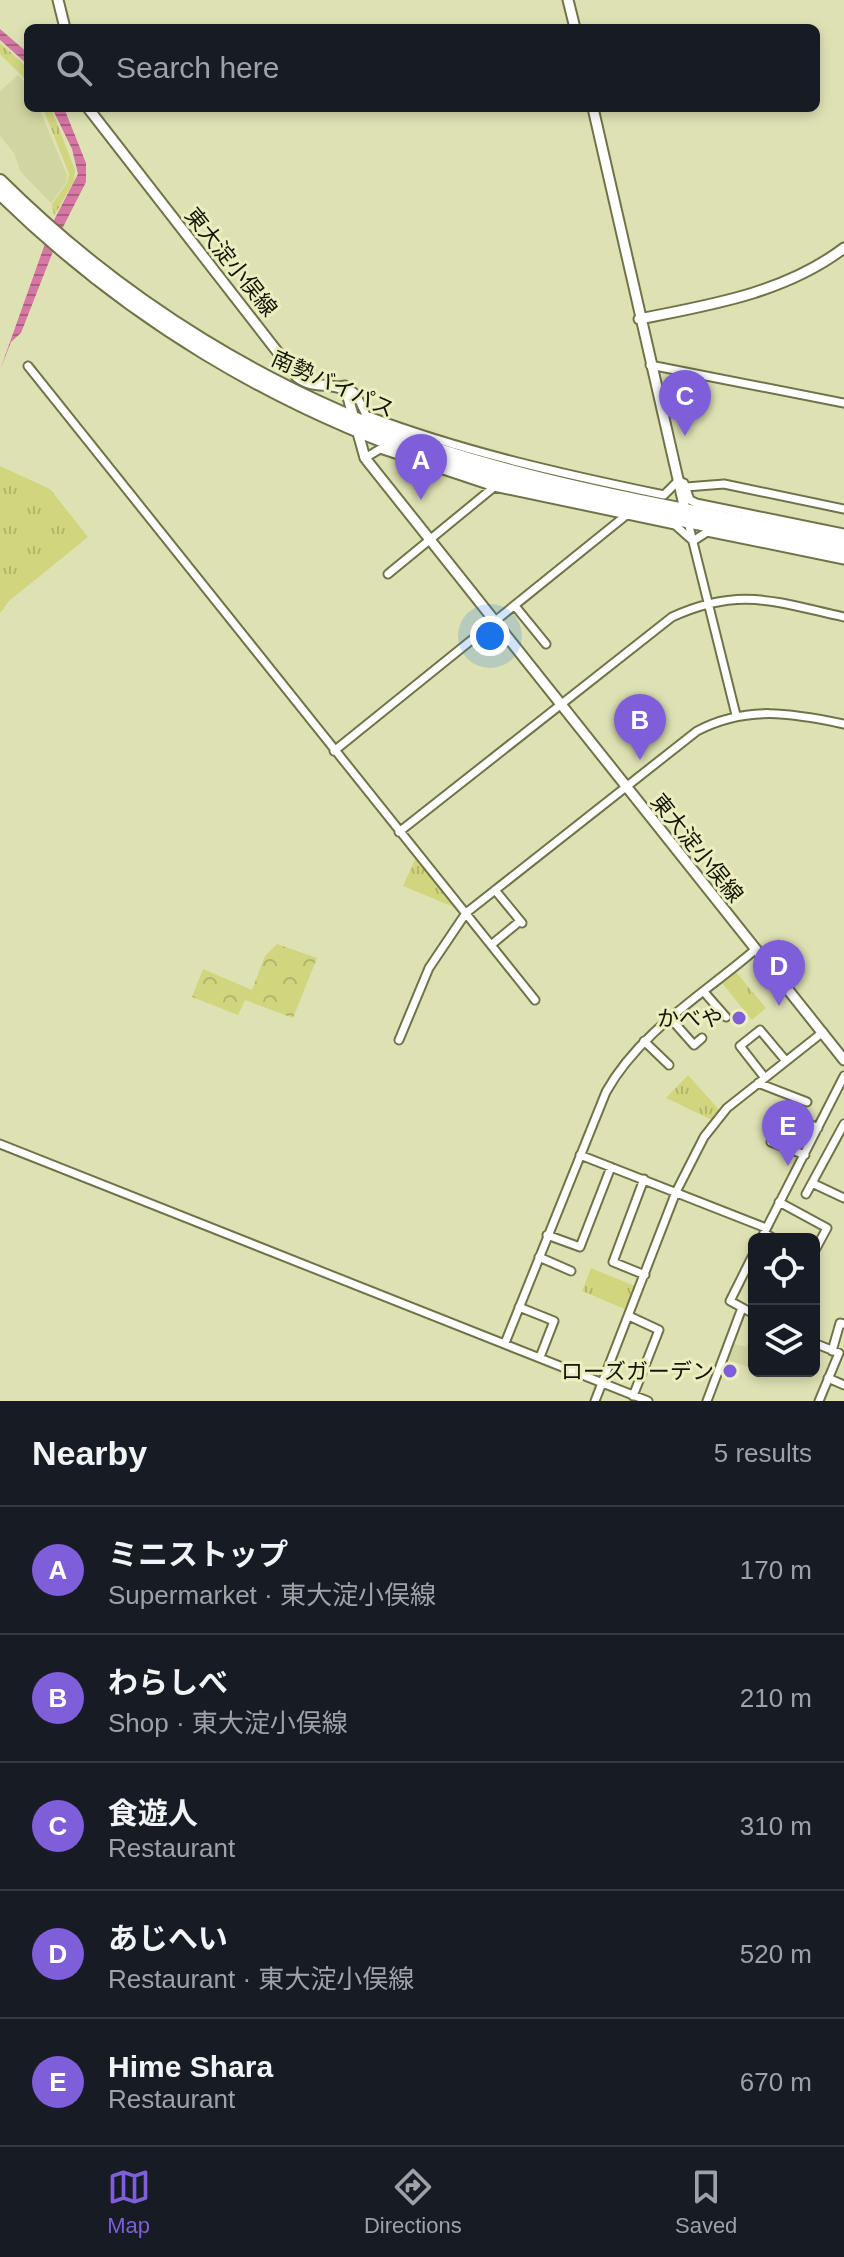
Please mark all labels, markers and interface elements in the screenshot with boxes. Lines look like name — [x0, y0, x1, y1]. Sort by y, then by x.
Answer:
search box — [24, 24, 820, 112]
icon: search — [52, 46, 96, 90]
text: Search here — [116, 51, 279, 84]
street label: 東大淀小俣線 — [180, 203, 282, 321]
street label: 南勢バイパス — [268, 346, 398, 422]
pin: C — [659, 370, 711, 436]
pin: A — [395, 434, 447, 500]
your location — [470, 616, 510, 656]
pin: B — [614, 694, 666, 760]
street label: 東大淀小俣線 — [646, 789, 748, 907]
pin: D — [753, 940, 805, 1006]
place label: かべや — [657, 1006, 723, 1031]
marker: かべや — [730, 1009, 748, 1027]
pin: E — [762, 1100, 814, 1166]
map controls — [748, 1233, 820, 1377]
button: locate — [748, 1233, 820, 1305]
button: layers — [748, 1305, 820, 1377]
place label: ローズガーデン — [561, 1359, 714, 1384]
marker: ローズガーデン — [721, 1362, 739, 1380]
text: Nearby — [32, 1434, 147, 1472]
text: 5 results — [714, 1438, 812, 1468]
text: ミニストップ — [108, 1538, 288, 1571]
text: A — [49, 1555, 67, 1585]
text: 170 m — [740, 1555, 812, 1585]
text: Supermarket · 東大淀小俣線 — [108, 1580, 436, 1610]
text: わらしべ — [108, 1666, 228, 1699]
text: B — [49, 1683, 67, 1713]
text: 210 m — [740, 1683, 812, 1713]
text: Shop · 東大淀小俣線 — [108, 1708, 348, 1738]
text: 食遊人 — [108, 1797, 198, 1830]
text: C — [49, 1811, 67, 1841]
text: 310 m — [740, 1811, 812, 1841]
text: Restaurant — [108, 1833, 235, 1863]
text: あじへい — [108, 1922, 228, 1955]
text: D — [49, 1939, 67, 1969]
text: 520 m — [740, 1939, 812, 1969]
text: Restaurant · 東大淀小俣線 — [108, 1964, 414, 1994]
text: Hime Shara — [108, 2050, 273, 2083]
text: E — [49, 2067, 67, 2097]
text: 670 m — [740, 2067, 812, 2097]
text: Restaurant — [108, 2084, 235, 2114]
tab: Map — [107, 2165, 151, 2239]
tab: Directions — [364, 2165, 462, 2239]
tab: Saved — [675, 2165, 737, 2239]

